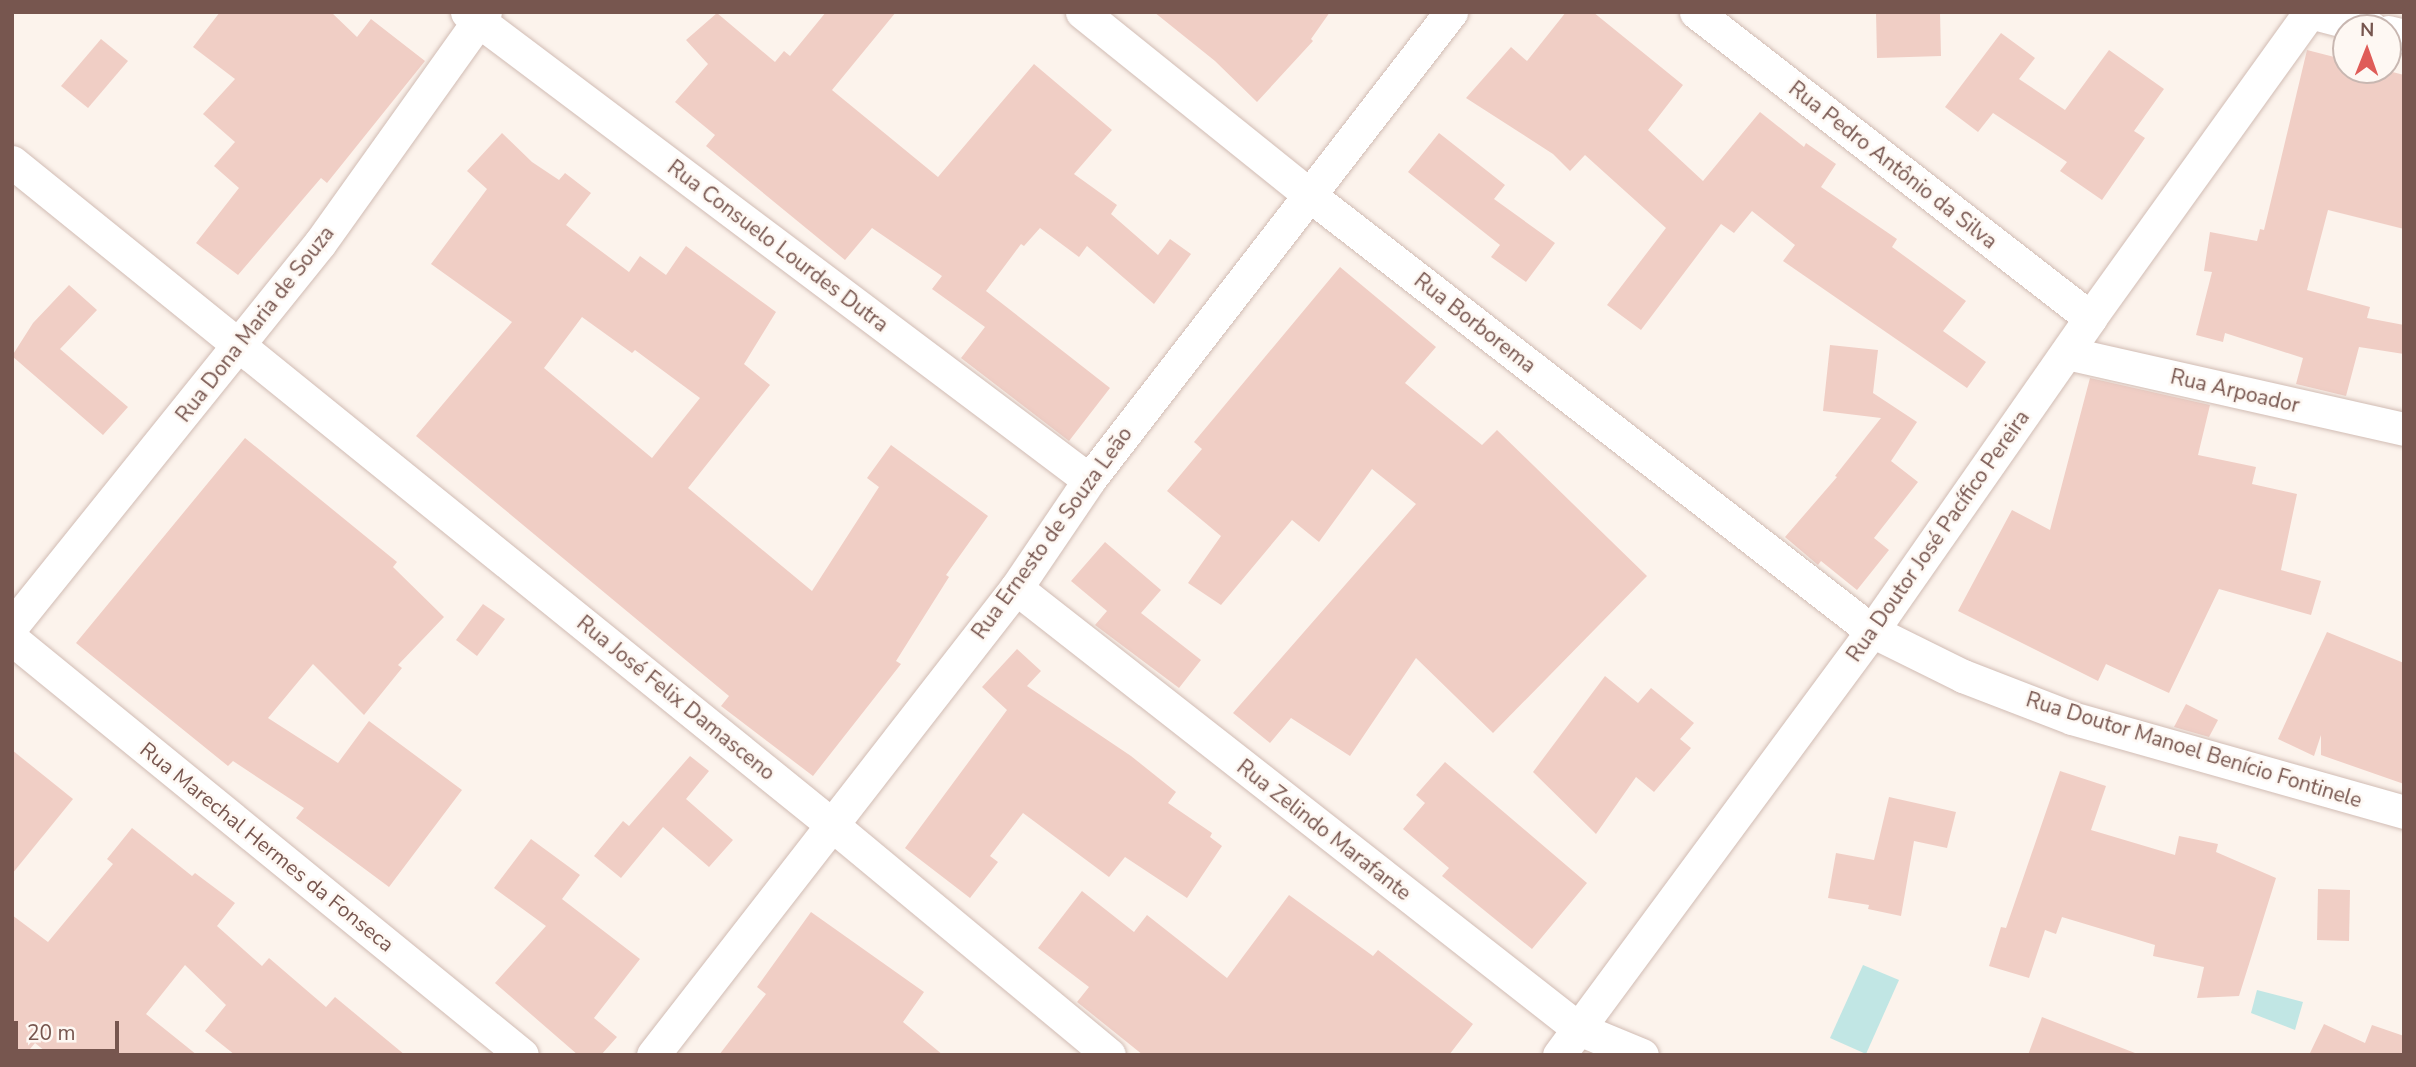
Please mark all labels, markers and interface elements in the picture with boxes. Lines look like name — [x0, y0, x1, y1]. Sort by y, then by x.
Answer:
north arrow — [2332, 14, 2402, 84]
text: N — [2360, 17, 2375, 43]
street label: Rua Pedro Antônio da Silva — [1784, 76, 2002, 254]
street label: Rua Consuelo Lourdes Dutra — [663, 155, 893, 337]
street label: Rua Dona Maria de Souza — [171, 221, 339, 427]
street label: Rua Borborema — [1409, 268, 1541, 378]
street label: Rua Arpoador — [2168, 364, 2302, 418]
street label: Rua Doutor José Pacífico Pereira — [1841, 405, 2035, 667]
street label: Rua Ernesto de Souza Leão — [967, 422, 1137, 644]
street label: Rua José Felix Damasceno — [572, 610, 780, 786]
street label: Rua Doutor Manoel Benício Fontinele — [2023, 687, 2365, 813]
street label: Rua Marechal Hermes da Fonseca — [135, 737, 399, 957]
street label: Rua Zelindo Marafante — [1232, 754, 1416, 906]
scale bar — [18, 1007, 122, 1052]
text: 20 m — [27, 1019, 76, 1047]

